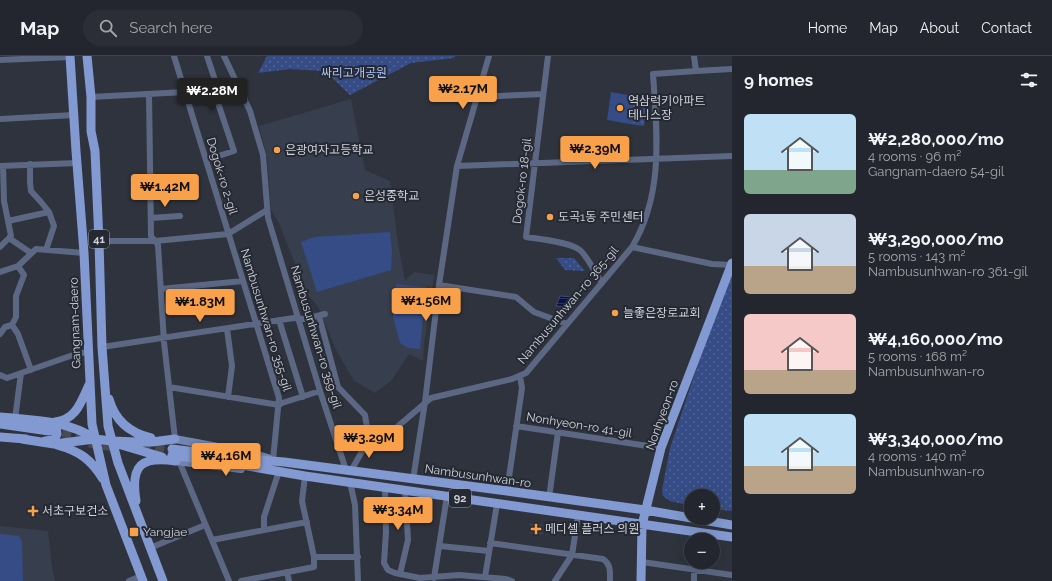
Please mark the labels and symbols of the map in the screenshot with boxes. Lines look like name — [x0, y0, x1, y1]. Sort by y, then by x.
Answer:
park label: 싸리고개공원 — [321, 66, 387, 80]
pin: ₩2.17M — [430, 76, 496, 110]
pin: ₩2.28M — [179, 78, 245, 112]
place label: 역삼럭키아파트 테니스장 — [628, 94, 705, 122]
marker: 역삼럭키아파트 테니스장 — [615, 103, 625, 113]
street label: Dogok-ro 2-gil — [204, 136, 241, 217]
pin: ₩2.39M — [562, 136, 628, 170]
street label: Dogok-ro 18-gil — [510, 137, 534, 225]
place label: 은광여자고등학교 — [285, 143, 373, 157]
marker: 은광여자고등학교 — [272, 145, 282, 155]
pin: ₩1.42M — [132, 174, 198, 208]
place label: 은성중학교 — [364, 189, 419, 203]
marker: 은성중학교 — [351, 191, 361, 201]
place label: 도곡1동 주민센터 — [558, 210, 643, 224]
marker: 도곡1동 주민센터 — [545, 212, 555, 222]
road number: 41 — [89, 230, 109, 248]
street label: Nambusunhwan-ro 365-gil — [515, 243, 622, 367]
street label: Nambusunhwan-ro 355-gil — [238, 247, 295, 394]
street label: Nambusunhwan-ro 359-gil — [288, 264, 345, 411]
street label: Gangnam-daero — [66, 277, 84, 369]
pin: ₩1.56M — [393, 288, 459, 322]
pin: ₩1.83M — [167, 289, 233, 323]
place label: 늘좋은장로교회 — [623, 306, 700, 320]
marker: 늘좋은장로교회 — [610, 308, 620, 318]
street label: Nonhyeon-ro — [643, 378, 681, 452]
street label: Nonhyeon-ro 41-gil — [525, 410, 634, 440]
pin: ₩3.29M — [336, 425, 402, 459]
pin: ₩4.16M — [193, 443, 259, 477]
street label: Nambusunhwan-ro — [424, 462, 532, 490]
road number: 92 — [449, 489, 471, 507]
pin: ₩3.34M — [365, 497, 431, 531]
place label: 서초구보건소 — [42, 504, 108, 518]
marker: 서초구보건소 — [27, 505, 39, 517]
place label: 메디셀 플러스 의원 — [545, 522, 639, 536]
marker: 메디셀 플러스 의원 — [530, 523, 542, 535]
place label: Yangjae — [143, 525, 187, 539]
marker: Yangjae — [128, 526, 140, 538]

